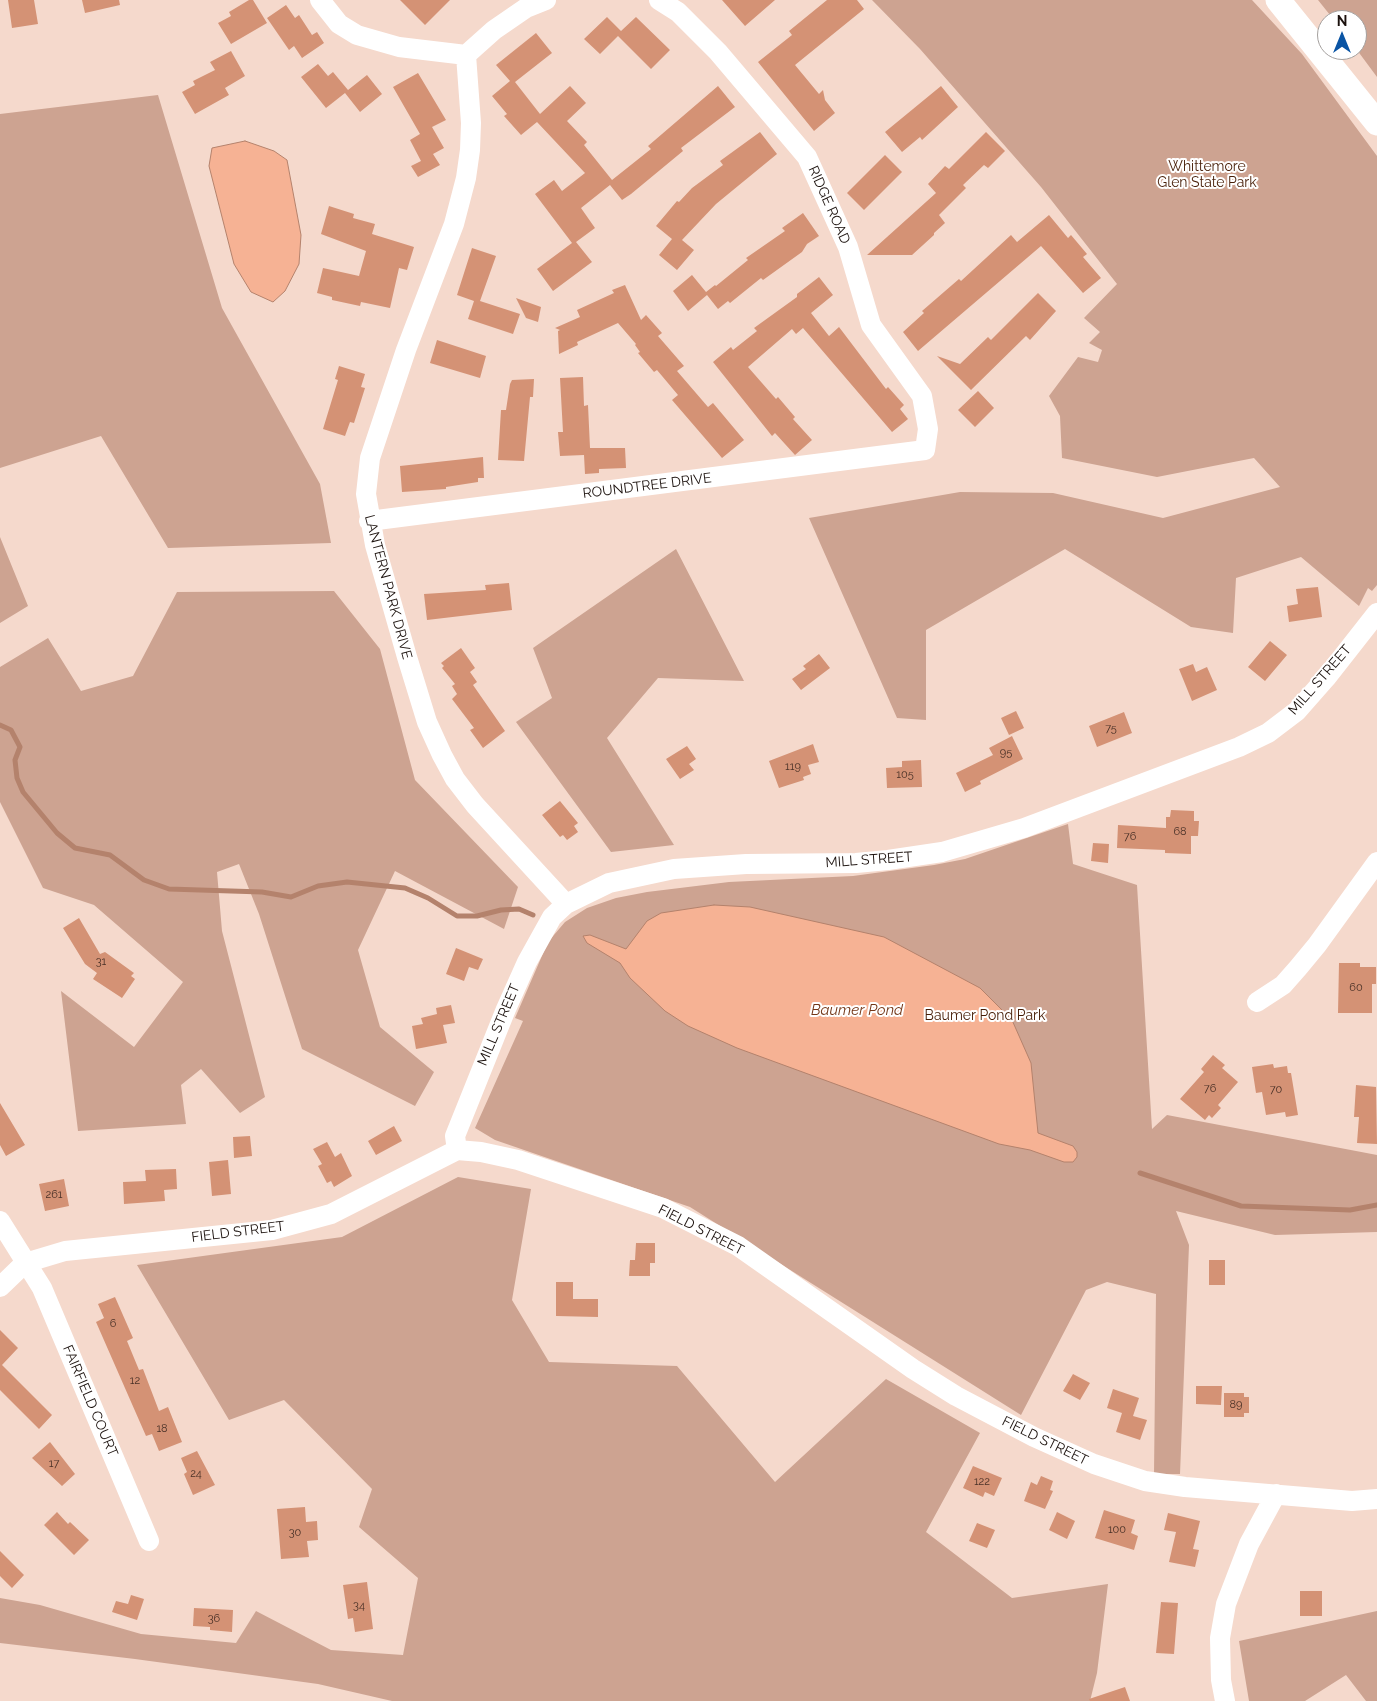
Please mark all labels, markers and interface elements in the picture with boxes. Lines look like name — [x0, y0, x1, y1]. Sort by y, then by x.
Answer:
north arrow — [1317, 10, 1367, 60]
text: N — [1337, 13, 1347, 29]
park label: Whittemore Glen State Park — [1157, 159, 1257, 192]
street label: RIDGE ROAD — [804, 163, 854, 247]
street label: ROUNDTREE DRIVE — [582, 470, 712, 502]
street label: LANTERN PARK DRIVE — [361, 513, 415, 661]
street label: MILL STREET — [1285, 642, 1355, 718]
house number: 75 — [1105, 722, 1117, 736]
house number: 95 — [1000, 746, 1012, 760]
house number: 119 — [785, 760, 801, 774]
house number: 105 — [896, 768, 914, 782]
house number: 68 — [1173, 825, 1187, 839]
house number: 76 — [1124, 830, 1136, 844]
street label: MILL STREET — [825, 849, 913, 871]
house number: 31 — [96, 955, 106, 969]
street label: MILL STREET — [474, 981, 524, 1069]
house number: 60 — [1349, 981, 1363, 995]
water label: Baumer Pond — [811, 1001, 903, 1019]
park label: Baumer Pond Park — [925, 1008, 1045, 1024]
house number: 76 — [1204, 1082, 1216, 1096]
house number: 70 — [1270, 1083, 1282, 1097]
house number: 261 — [45, 1188, 63, 1202]
street label: FIELD STREET — [655, 1201, 747, 1259]
street label: FIELD STREET — [190, 1218, 286, 1246]
house number: 6 — [110, 1317, 116, 1331]
street label: FAIRFIELD COURT — [59, 1343, 121, 1459]
house number: 12 — [130, 1374, 140, 1388]
house number: 89 — [1230, 1398, 1242, 1412]
street label: FIELD STREET — [999, 1413, 1091, 1469]
house number: 18 — [156, 1422, 168, 1436]
house number: 17 — [49, 1457, 59, 1471]
house number: 24 — [190, 1467, 202, 1481]
house number: 122 — [974, 1475, 990, 1489]
house number: 100 — [1108, 1523, 1126, 1537]
house number: 30 — [289, 1526, 301, 1540]
house number: 34 — [353, 1599, 365, 1613]
house number: 36 — [208, 1612, 220, 1626]

